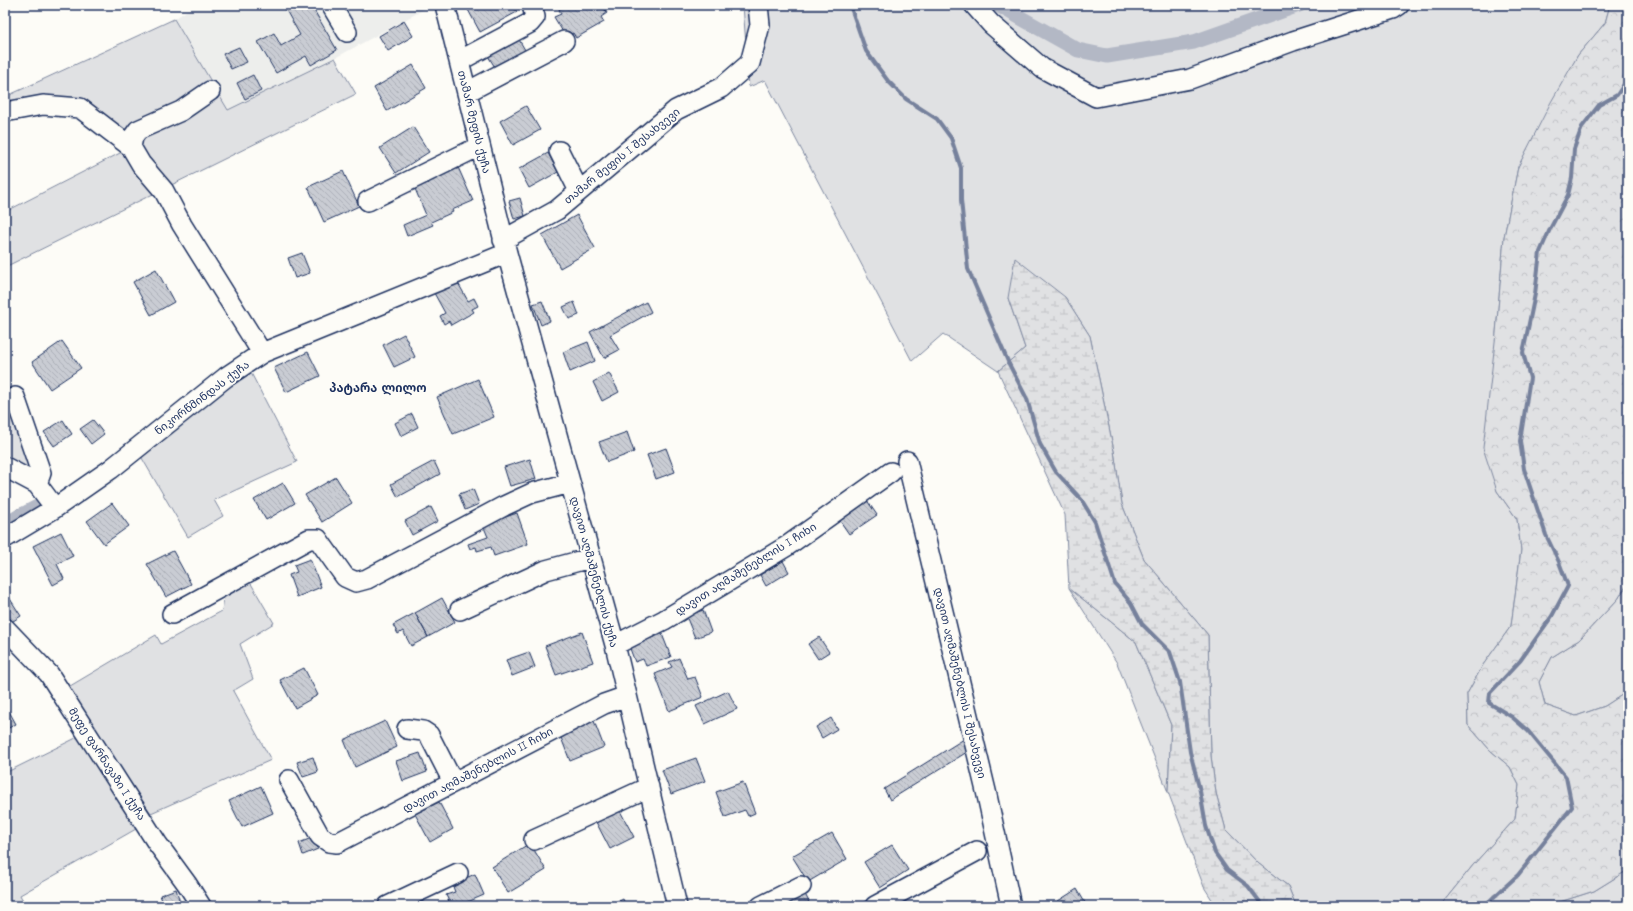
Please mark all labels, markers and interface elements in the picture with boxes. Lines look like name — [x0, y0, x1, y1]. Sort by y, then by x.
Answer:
street label: თამარ მეფის ქუჩა — [455, 69, 493, 175]
street label: თამარ მეფის I შესახვევი — [561, 105, 683, 207]
street label: ნიკორწმინდას ქუჩა — [152, 358, 252, 438]
district label: პატარა ლილო — [329, 381, 427, 396]
street label: დავით აღმაშენებლის ქუჩა — [568, 495, 620, 649]
street label: დავით აღმაშენებლის I ჩიხი — [673, 520, 819, 618]
street label: დავით აღმაშენებლის I შესახვევი — [932, 586, 988, 780]
street label: მეფე ფარნავაზი I ქუჩა — [66, 705, 148, 823]
street label: დავით აღმაშენებლის II ჩიხი — [401, 725, 555, 815]

